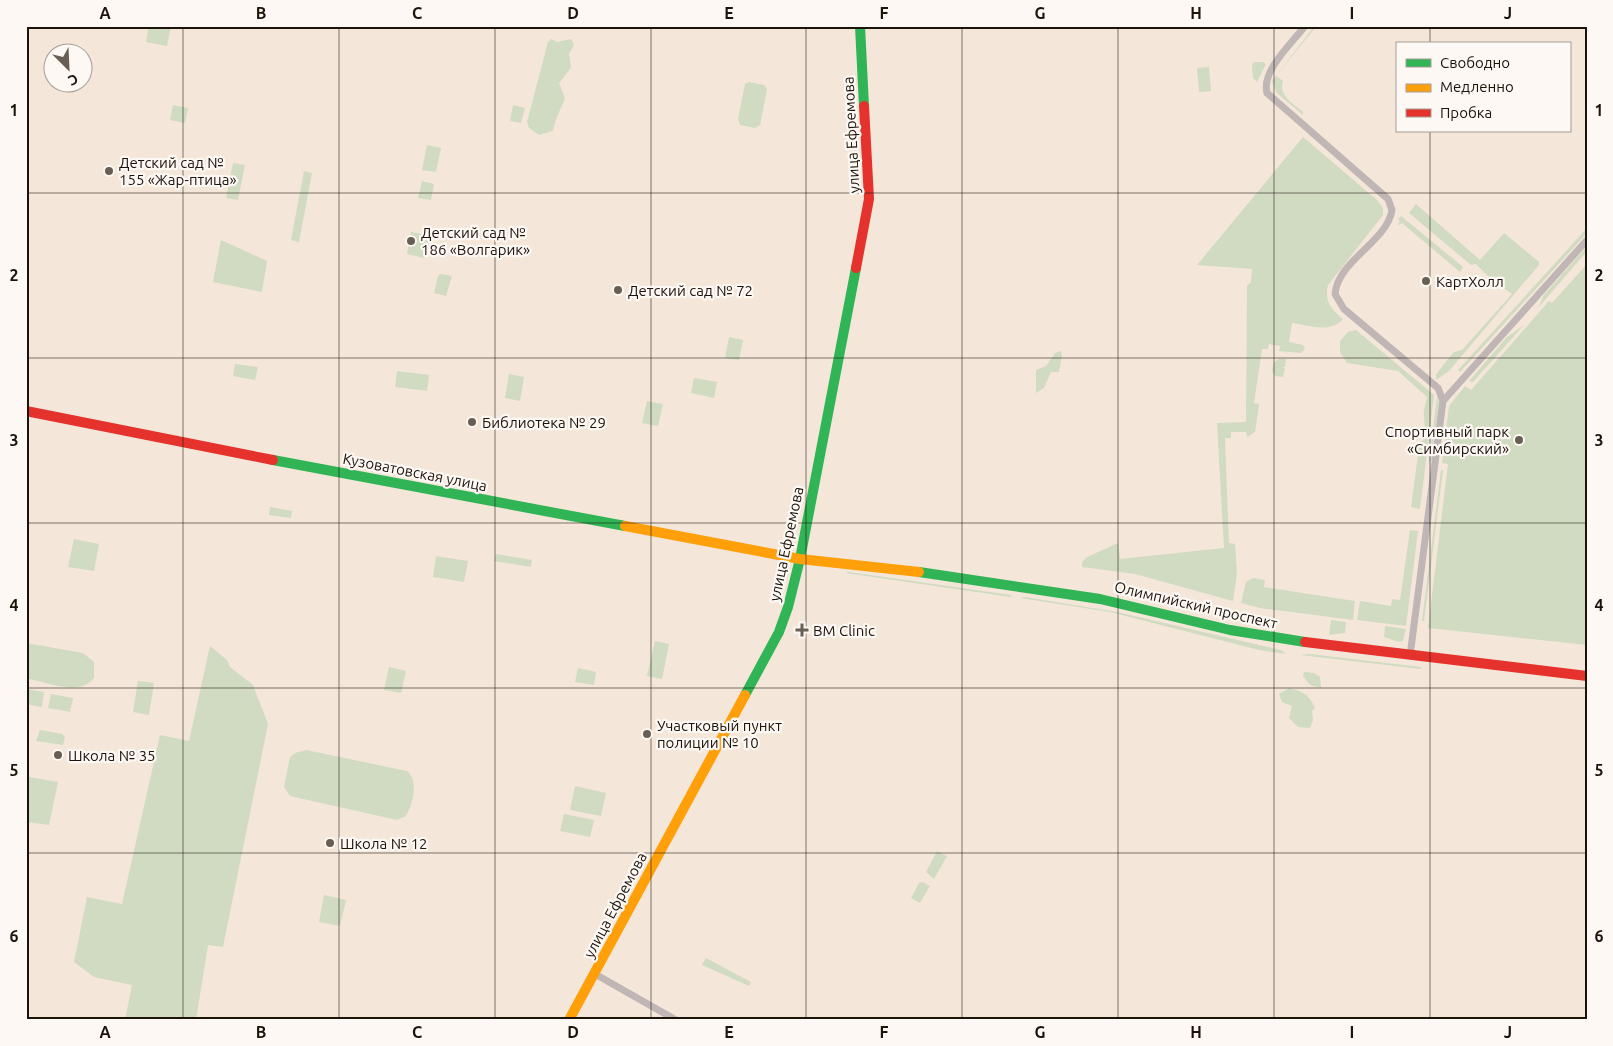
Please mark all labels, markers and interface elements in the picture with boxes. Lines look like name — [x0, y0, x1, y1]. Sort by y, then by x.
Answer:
text: A — [99, 4, 111, 22]
text: B — [256, 4, 266, 22]
text: C — [412, 4, 422, 22]
text: D — [567, 4, 579, 22]
text: E — [724, 4, 734, 22]
text: F — [880, 4, 889, 22]
text: G — [1034, 4, 1046, 22]
text: H — [1190, 4, 1202, 22]
text: I — [1350, 4, 1354, 22]
text: J — [1504, 4, 1512, 22]
north arrow — [42, 42, 92, 92]
legend — [1396, 42, 1570, 132]
text: Свободно — [1440, 54, 1510, 71]
text: С — [66, 71, 81, 89]
street label: улица Ефремова — [839, 76, 863, 194]
text: Медленно — [1440, 78, 1514, 95]
text: 1 — [9, 101, 19, 119]
text: 1 — [1594, 101, 1604, 119]
text: Пробка — [1440, 104, 1492, 121]
place label: Детский сад № 155 «Жар-птица» — [119, 154, 237, 188]
marker: Детский сад № 155 «Жар-птица» — [103, 165, 115, 177]
place label: Детский сад № 186 «Волгарик» — [421, 224, 530, 258]
marker: Детский сад № 186 «Волгарик» — [405, 235, 417, 247]
text: 2 — [9, 266, 19, 284]
text: 2 — [1594, 266, 1604, 284]
place label: КартХолл — [1436, 273, 1504, 290]
marker: КартХолл — [1420, 275, 1432, 287]
place label: Детский сад № 72 — [628, 282, 753, 299]
marker: Детский сад № 72 — [612, 284, 624, 296]
place label: Библиотека № 29 — [482, 414, 606, 431]
marker: Библиотека № 29 — [466, 416, 478, 428]
place label: Спортивный парк «Симбирский» — [1385, 423, 1509, 457]
text: 3 — [9, 431, 19, 449]
text: 3 — [1594, 431, 1604, 449]
marker: Спортивный парк «Симбирский» — [1513, 434, 1525, 446]
street label: Кузоватовская улица — [342, 450, 488, 494]
street label: улица Ефремова — [766, 485, 806, 603]
street label: Олимпийский проспект — [1113, 578, 1279, 632]
text: 4 — [9, 596, 19, 614]
text: 4 — [1594, 596, 1604, 614]
place label: BM Clinic — [813, 622, 875, 639]
marker: BM Clinic — [795, 623, 809, 637]
place label: Участковый пункт полиции № 10 — [657, 717, 782, 751]
marker: Участковый пункт полиции № 10 — [641, 728, 653, 740]
place label: Школа № 35 — [68, 747, 156, 764]
marker: Школа № 35 — [52, 749, 64, 761]
text: 5 — [9, 761, 19, 779]
text: 5 — [1594, 761, 1604, 779]
place label: Школа № 12 — [340, 835, 428, 852]
marker: Школа № 12 — [324, 837, 336, 849]
street label: улица Ефремова — [580, 849, 650, 961]
text: 6 — [9, 927, 19, 945]
text: 6 — [1594, 927, 1604, 945]
text: A — [99, 1023, 111, 1041]
text: B — [256, 1023, 266, 1041]
text: C — [412, 1023, 422, 1041]
text: D — [567, 1023, 579, 1041]
text: E — [724, 1023, 734, 1041]
text: F — [880, 1023, 889, 1041]
text: G — [1034, 1023, 1046, 1041]
text: H — [1190, 1023, 1202, 1041]
text: I — [1350, 1023, 1354, 1041]
text: J — [1504, 1023, 1512, 1041]

